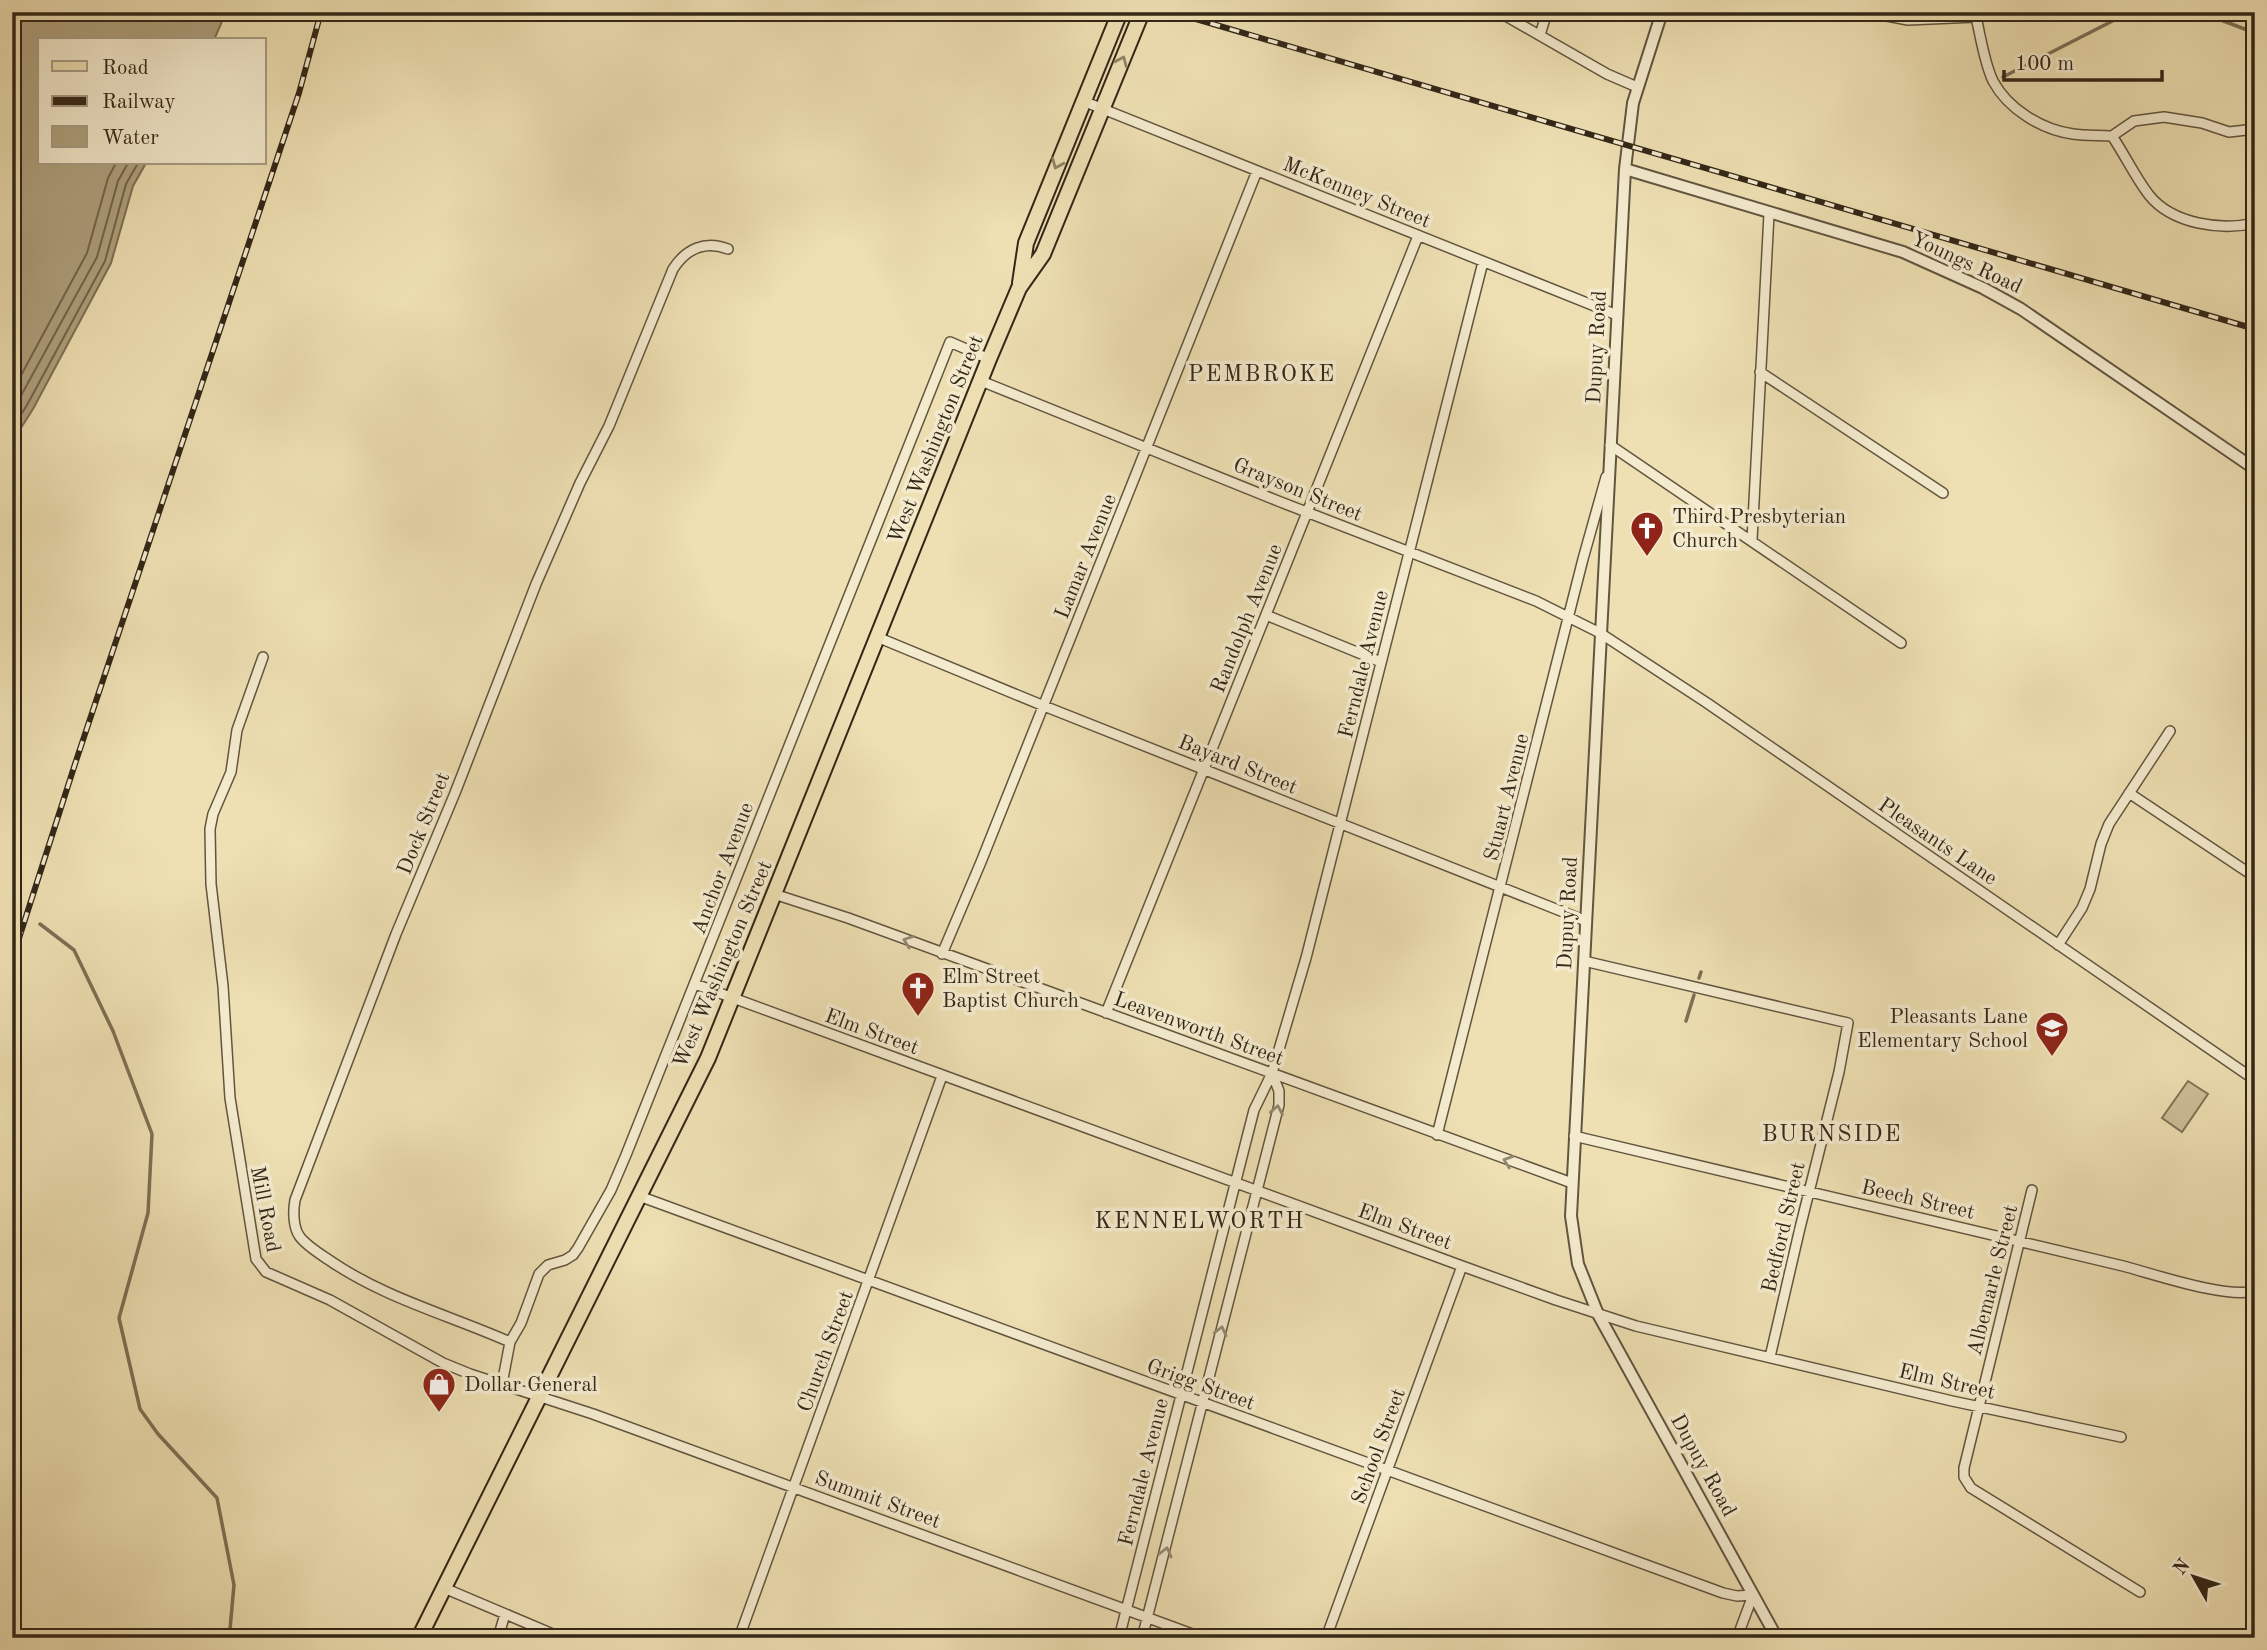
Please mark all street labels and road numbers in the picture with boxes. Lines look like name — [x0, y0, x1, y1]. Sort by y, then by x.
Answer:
street label: McKenney Street — [1280, 154, 1433, 233]
street label: Youngs Road — [1908, 229, 2025, 298]
street label: Dupuy Road — [1584, 290, 1611, 404]
street label: West Washington Street — [885, 332, 988, 547]
street label: Grayson Street — [1230, 455, 1365, 526]
street label: Lamar Avenue — [1052, 491, 1121, 622]
street label: Randolph Avenue — [1208, 541, 1287, 696]
street label: Ferndale Avenue — [1336, 588, 1393, 740]
street label: Bayard Street — [1175, 732, 1300, 799]
street label: Stuart Avenue — [1481, 732, 1533, 863]
street label: Dock Street — [394, 769, 454, 878]
street label: Pleasants Lane — [1874, 795, 2000, 890]
street label: Anchor Avenue — [689, 800, 758, 937]
street label: Dupuy Road — [1555, 856, 1582, 970]
street label: West Washington Street — [670, 858, 777, 1071]
street label: Leavenworth Street — [1111, 989, 1286, 1070]
street label: Elm Street — [822, 1006, 921, 1059]
street label: Bedford Street — [1759, 1160, 1810, 1295]
street label: Mill Road — [246, 1164, 283, 1254]
street label: Beech Street — [1859, 1177, 1976, 1224]
street label: Elm Street — [1355, 1201, 1454, 1254]
street label: Albemarle Street — [1965, 1203, 2022, 1358]
street label: Church Street — [795, 1288, 858, 1415]
street label: Grigg Street — [1144, 1356, 1257, 1415]
street label: Elm Street — [1896, 1361, 1997, 1404]
street label: School Street — [1349, 1386, 1410, 1507]
street label: Ferndale Avenue — [1116, 1396, 1173, 1548]
street label: Dupuy Road — [1666, 1411, 1739, 1520]
street label: Summit Street — [812, 1468, 943, 1533]

